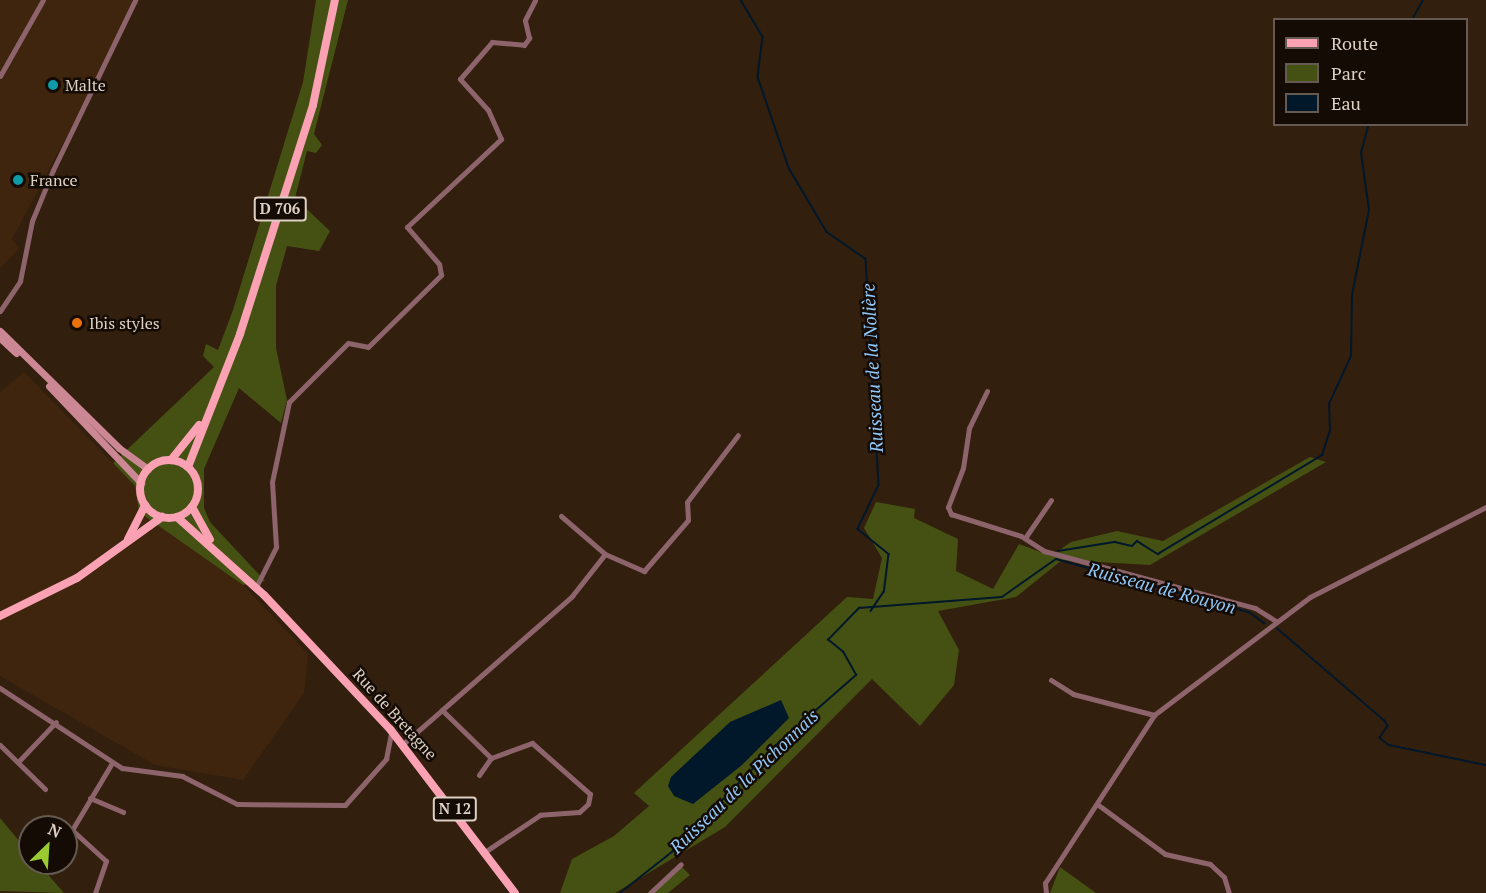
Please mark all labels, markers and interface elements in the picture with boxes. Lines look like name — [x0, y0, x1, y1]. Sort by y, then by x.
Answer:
legend — [1273, 18, 1468, 126]
text: Route — [1331, 31, 1378, 55]
text: Parc — [1331, 61, 1366, 85]
place label: Malte — [65, 75, 106, 95]
marker: Malte — [46, 78, 60, 92]
text: Eau — [1331, 91, 1361, 115]
place label: France — [30, 170, 78, 190]
marker: France — [11, 173, 25, 187]
road number: D 706 — [253, 197, 307, 221]
water label: Ruisseau de la Nolière — [857, 283, 887, 453]
place label: Ibis styles — [89, 313, 160, 333]
marker: Ibis styles — [70, 316, 84, 330]
water label: Ruisseau de Rouyon — [1086, 558, 1238, 618]
street label: Rue de Bretagne — [349, 664, 441, 764]
water label: Ruisseau de la Pichonnais — [665, 704, 823, 858]
road number: N 12 — [432, 797, 478, 821]
north arrow — [18, 815, 78, 875]
text: N — [45, 818, 65, 843]

